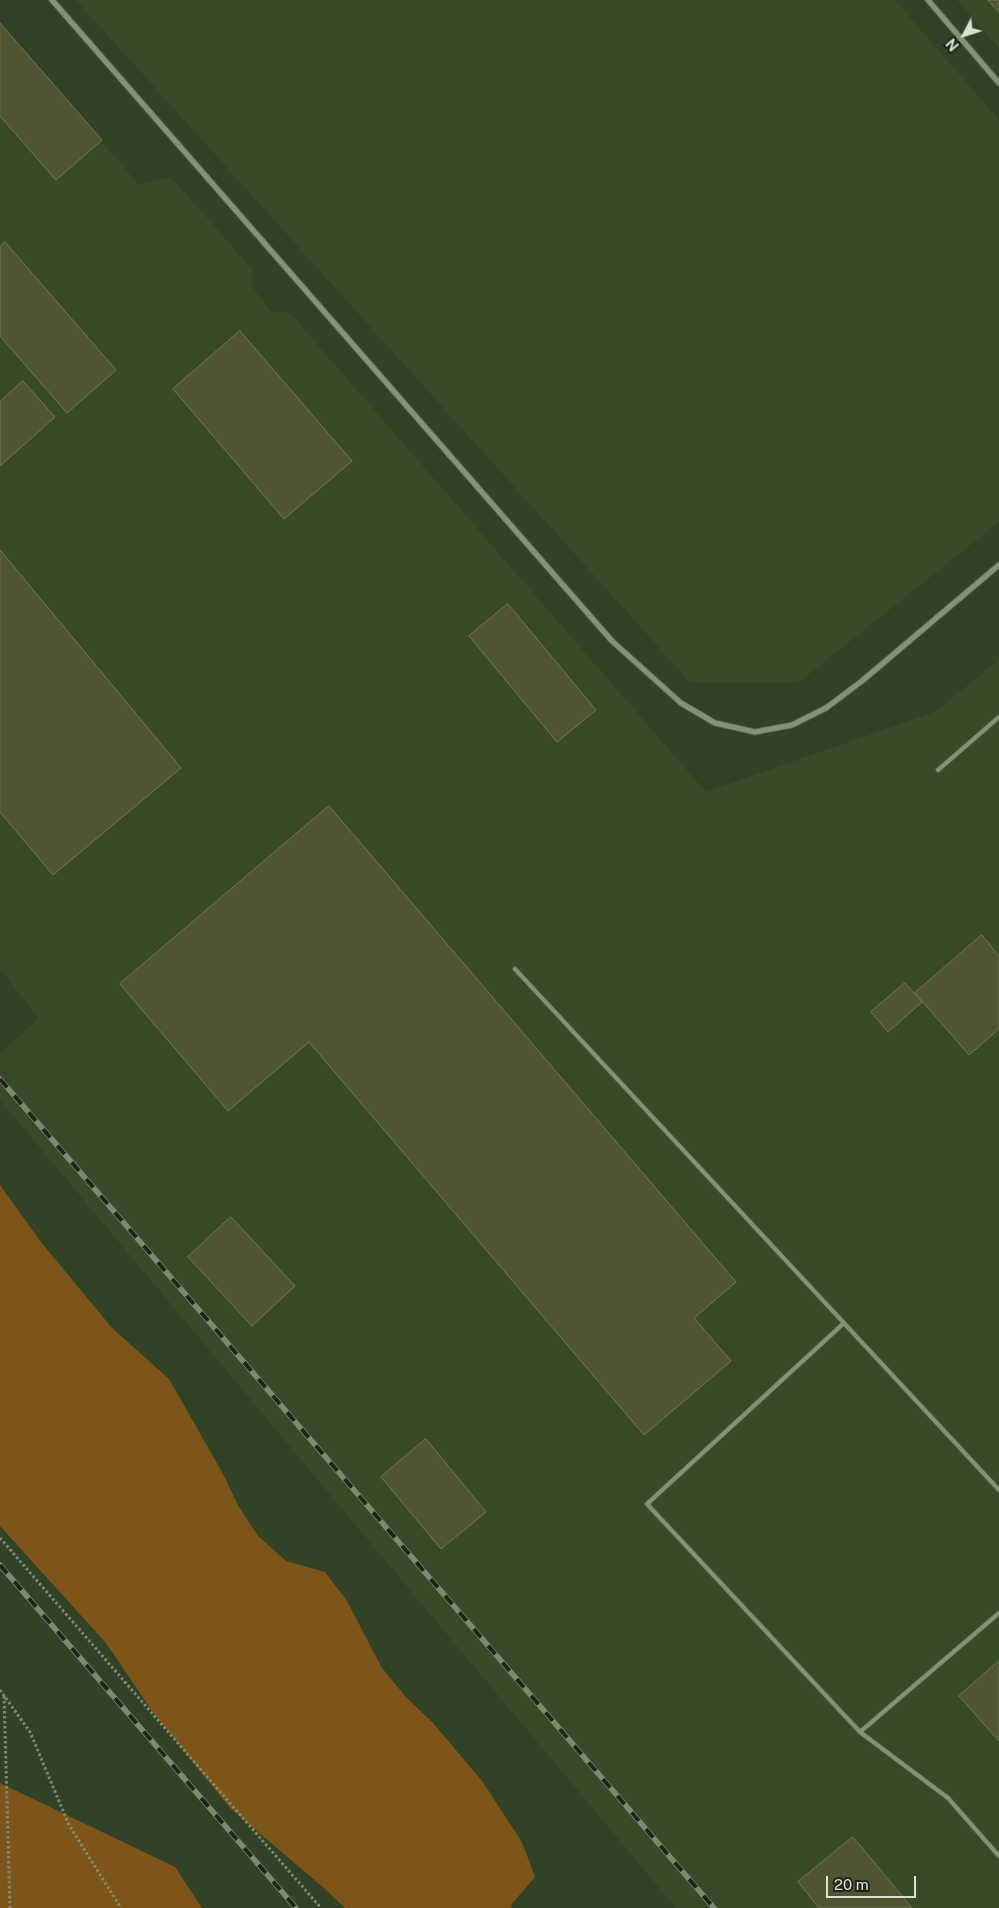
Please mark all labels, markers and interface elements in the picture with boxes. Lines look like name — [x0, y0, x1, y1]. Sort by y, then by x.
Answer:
north arrow — [939, 10, 989, 60]
text: N — [943, 35, 962, 54]
scale bar — [829, 1866, 919, 1898]
text: 20 m — [834, 1876, 869, 1893]

